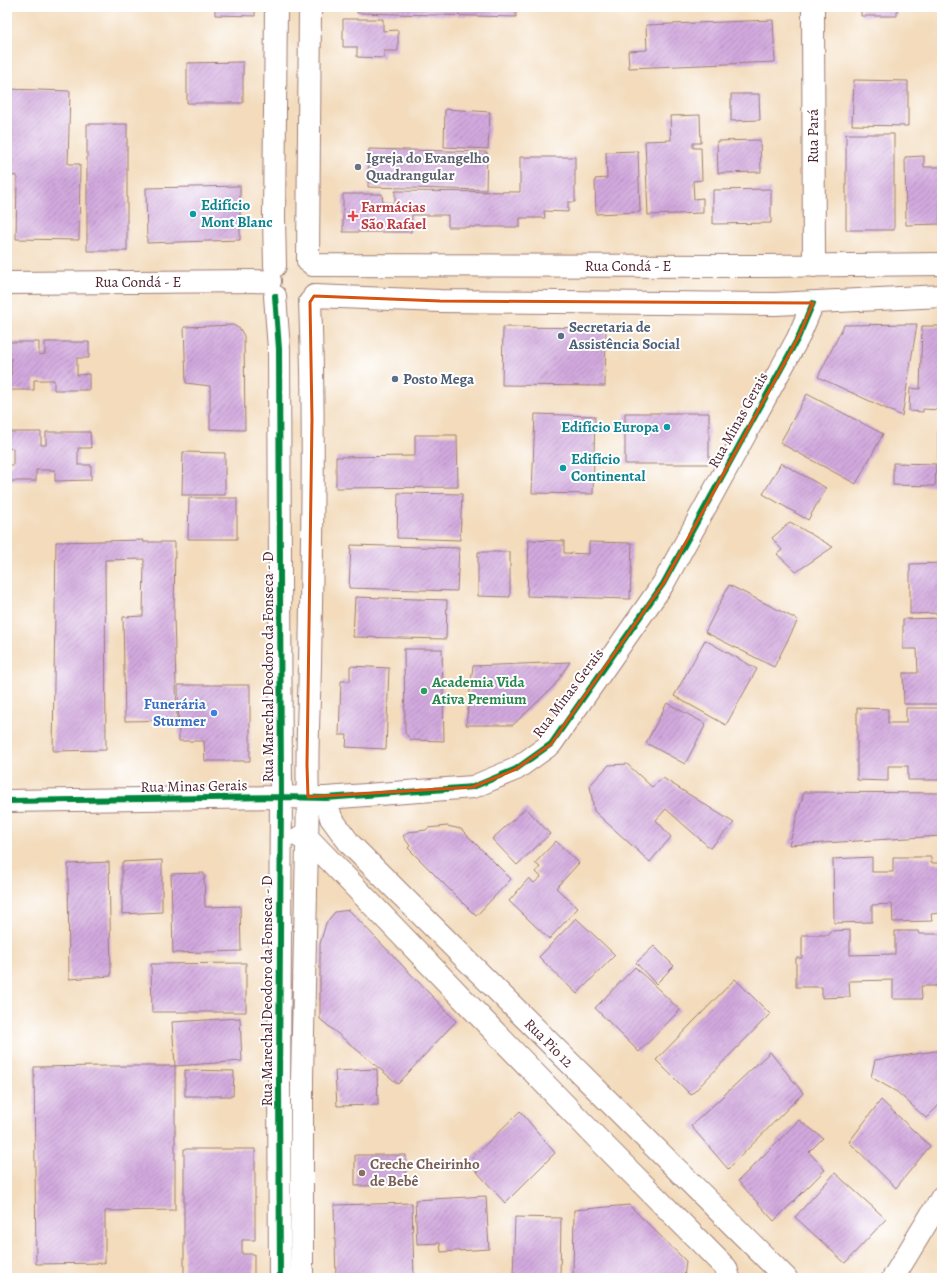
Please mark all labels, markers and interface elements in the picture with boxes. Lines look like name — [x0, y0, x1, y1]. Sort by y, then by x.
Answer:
street label: Rua Pará — [803, 109, 823, 163]
place label: Igreja do Evangelho Quadrangular — [366, 148, 490, 185]
marker: Igreja do Evangelho Quadrangular — [353, 162, 363, 172]
place label: Edifício Mont Blanc — [201, 195, 273, 232]
place label: Farmácias São Rafael — [361, 197, 426, 234]
marker: Edifício Mont Blanc — [188, 209, 198, 219]
marker: Farmácias São Rafael — [348, 211, 358, 221]
street label: Rua Condá - E — [585, 256, 671, 276]
street label: Rua Condá - E — [95, 272, 181, 292]
place label: Secretaria de Assistência Social — [568, 317, 680, 354]
marker: Secretaria de Assistência Social — [556, 331, 566, 341]
street label: Rua Minas Gerais — [703, 368, 773, 472]
place label: Posto Mega — [403, 369, 475, 389]
marker: Posto Mega — [390, 374, 400, 384]
place label: Edifício Europa — [561, 417, 660, 437]
marker: Edifício Europa — [662, 422, 672, 432]
place label: Edifício Continental — [571, 449, 646, 486]
marker: Edifício Continental — [558, 463, 568, 473]
street label: Rua Marechal Deodoro da Fonseca - D — [258, 551, 278, 783]
street label: Rua Minas Gerais — [528, 644, 608, 742]
place label: Academia Vida Ativa Premium — [431, 672, 527, 709]
marker: Academia Vida Ativa Premium — [419, 686, 429, 696]
place label: Funerária Sturmer — [144, 694, 207, 731]
marker: Funerária Sturmer — [209, 708, 219, 718]
street label: Rua Minas Gerais — [140, 775, 248, 797]
street label: Rua Marechal Deodoro da Fonseca - D — [257, 875, 277, 1107]
street label: Rua Pio 12 — [520, 1014, 578, 1072]
place label: Creche Cheirinho de Bebê — [370, 1154, 480, 1191]
marker: Creche Cheirinho de Bebê — [357, 1168, 367, 1178]

